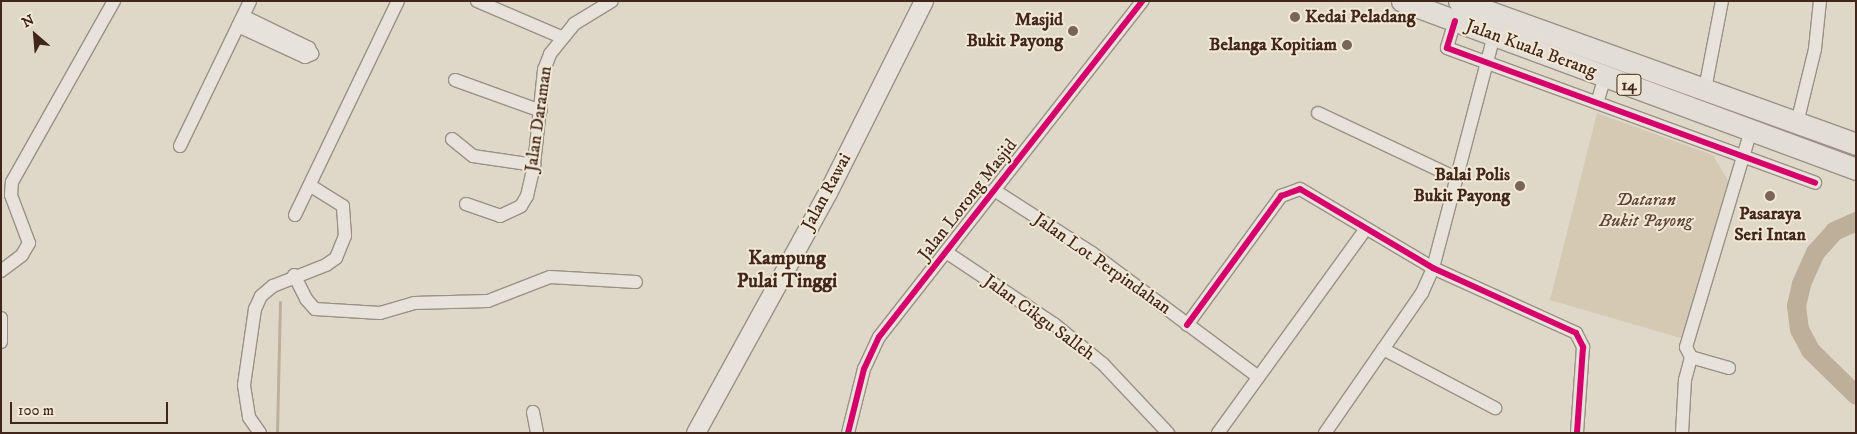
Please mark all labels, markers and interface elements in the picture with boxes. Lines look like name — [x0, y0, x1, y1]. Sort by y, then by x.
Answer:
place label: Kedai Peladang — [1305, 6, 1416, 28]
north arrow — [10, 10, 60, 60]
place label: Masjid Bukit Payong — [966, 10, 1063, 52]
text: N — [19, 11, 37, 32]
marker: Kedai Peladang — [1289, 11, 1301, 23]
street label: Jalan Kuala Berang — [1463, 15, 1599, 83]
marker: Masjid Bukit Payong — [1067, 25, 1079, 37]
place label: Belanga Kopitiam — [1209, 34, 1337, 56]
marker: Belanga Kopitiam — [1341, 39, 1353, 51]
street label: Jalan Daraman — [521, 65, 557, 173]
road number: 14 — [1615, 72, 1643, 98]
street label: Jalan Lorong Masjid — [914, 135, 1022, 265]
street label: Jalan Rawai — [798, 150, 856, 234]
place label: Balai Polis Bukit Payong — [1413, 165, 1510, 208]
marker: Balai Polis Bukit Payong — [1514, 180, 1526, 192]
park label: Dataran Bukit Payong — [1599, 190, 1693, 232]
marker: Pasaraya Seri Intan — [1764, 190, 1776, 202]
place label: Pasaraya Seri Intan — [1734, 204, 1806, 246]
street label: Jalan Lot Perpindahan — [1029, 209, 1175, 319]
district label: Kampung Pulai Tinggi — [737, 246, 837, 293]
street label: Jalan Cikgu Salleh — [979, 270, 1099, 366]
scale bar — [12, 392, 170, 424]
text: 100 m — [18, 401, 54, 420]

